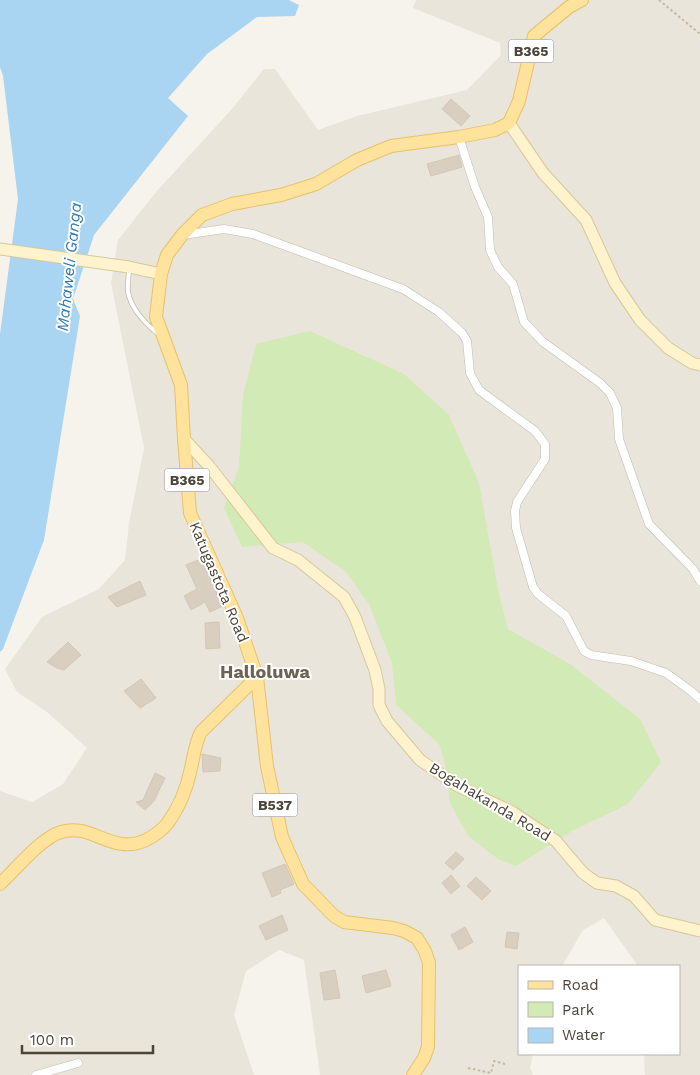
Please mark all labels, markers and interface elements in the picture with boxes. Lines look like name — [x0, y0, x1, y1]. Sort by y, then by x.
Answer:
road number: B365 — [508, 40, 554, 62]
water label: Mahaweli Ganga — [53, 202, 85, 332]
road number: B365 — [164, 468, 210, 492]
street label: Katugastota Road — [186, 519, 252, 645]
district label: Halloluwa — [220, 661, 310, 682]
street label: Bogahakanda Road — [426, 759, 554, 845]
road number: B537 — [252, 794, 298, 816]
legend — [518, 965, 680, 1055]
text: Road — [562, 976, 599, 994]
text: Park — [562, 1001, 595, 1019]
scale bar — [22, 1022, 154, 1054]
text: Water — [562, 1026, 605, 1044]
text: 100 m — [30, 1031, 74, 1049]

